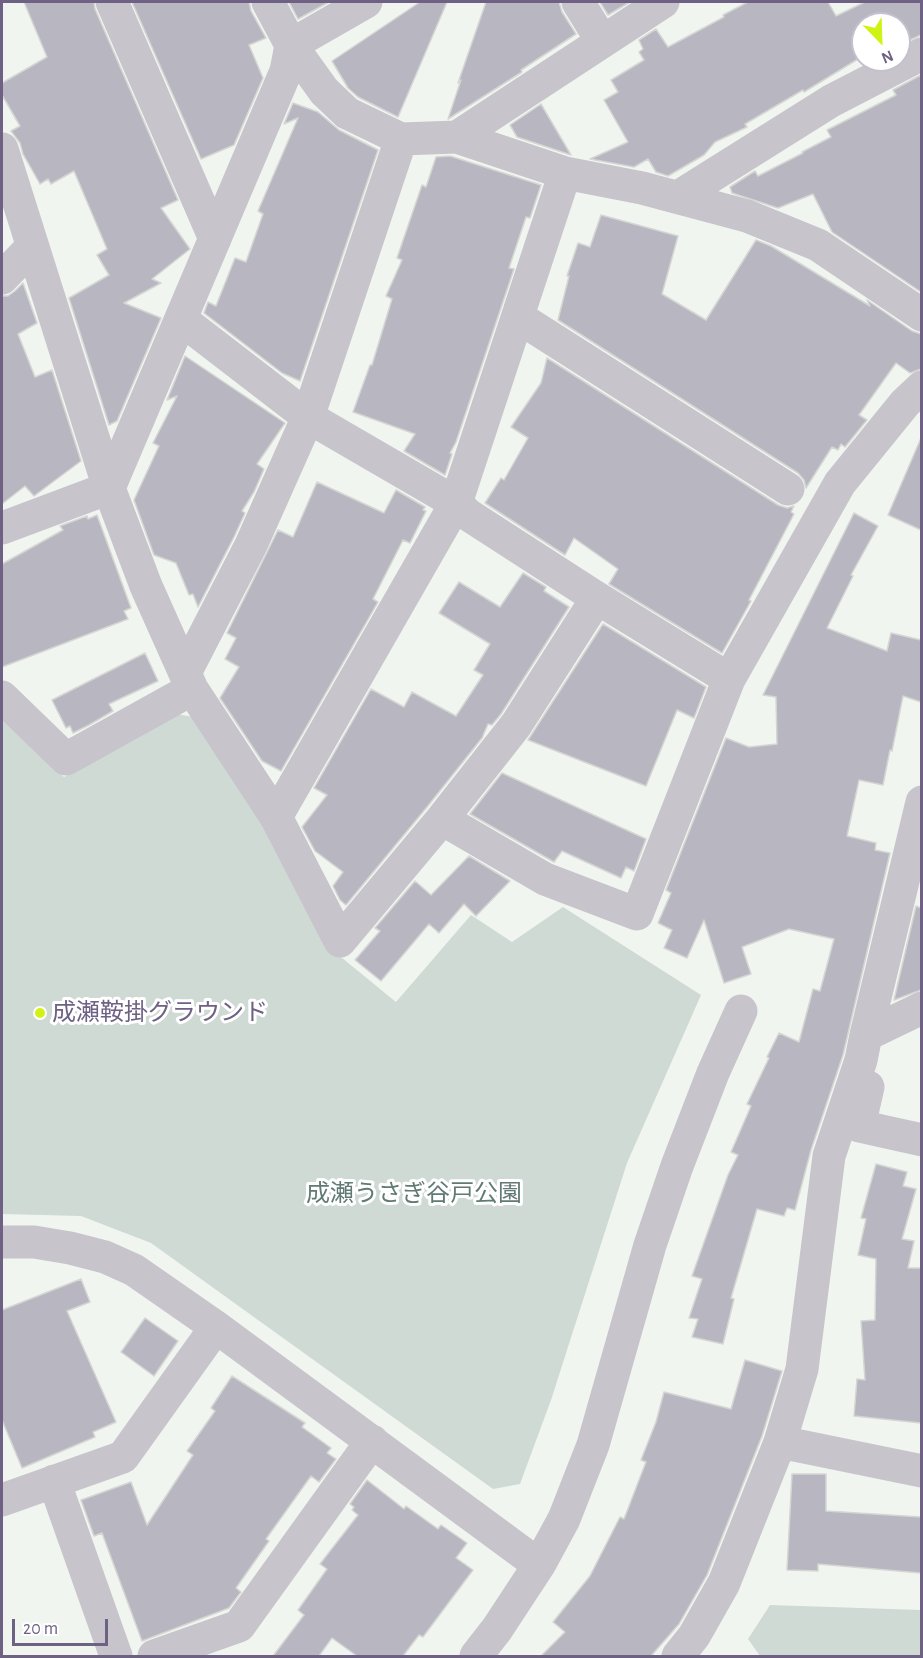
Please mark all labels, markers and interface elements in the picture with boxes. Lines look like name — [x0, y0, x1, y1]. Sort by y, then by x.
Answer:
north arrow — [851, 12, 911, 72]
text: N — [879, 47, 895, 66]
place label: 成瀬鞍掛グラウンド — [52, 999, 268, 1027]
marker: 成瀬鞍掛グラウンド — [33, 1006, 47, 1020]
park label: 成瀬うさぎ谷戸公園 — [306, 1180, 522, 1208]
scale bar — [15, 1607, 111, 1645]
text: 20 m — [23, 1620, 58, 1638]

